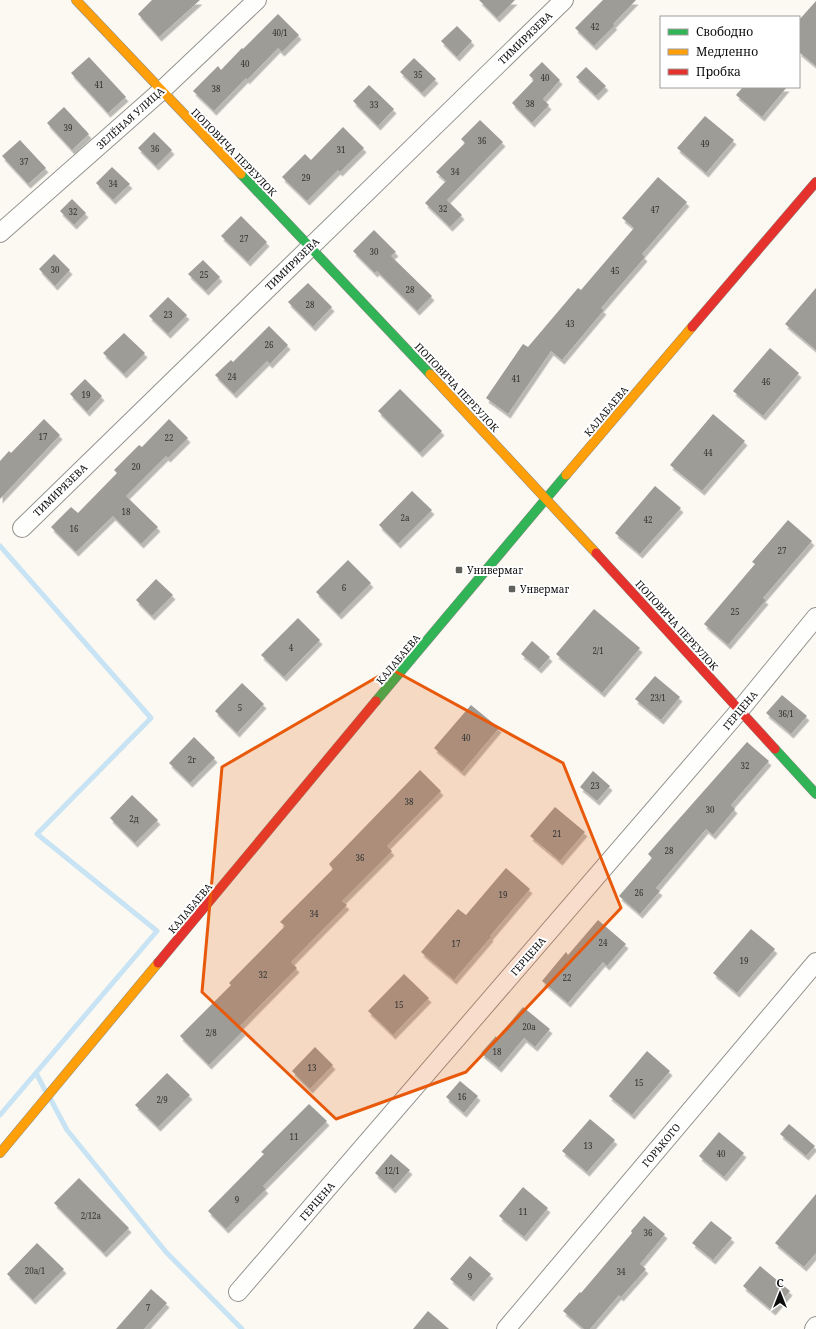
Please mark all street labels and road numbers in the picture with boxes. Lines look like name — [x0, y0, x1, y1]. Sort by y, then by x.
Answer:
street label: ТИМИРЯЗЕВА — [495, 8, 556, 68]
street label: ЗЕЛЁНАЯ УЛИЦА — [93, 83, 168, 152]
street label: ПОПОВИЧА ПЕРЕУЛОК — [188, 105, 280, 200]
street label: ТИМИРЯЗЕВА — [262, 234, 323, 294]
street label: ПОПОВИЧА ПЕРЕУЛОК — [412, 339, 503, 435]
street label: КАЛАБАЕВА — [581, 382, 632, 439]
street label: ТИМИРЯЗЕВА — [30, 460, 91, 520]
street label: ПОПОВИЧА ПЕРЕУЛОК — [633, 577, 722, 674]
street label: КАЛАБАЕВА — [373, 630, 424, 687]
street label: ГЕРЦЕНА — [719, 687, 761, 733]
street label: КАЛАБАЕВА — [165, 879, 216, 936]
street label: ГЕРЦЕНА — [507, 933, 549, 978]
street label: ГОРЬКОГО — [639, 1120, 683, 1170]
street label: ГЕРЦЕНА — [296, 1178, 338, 1223]

